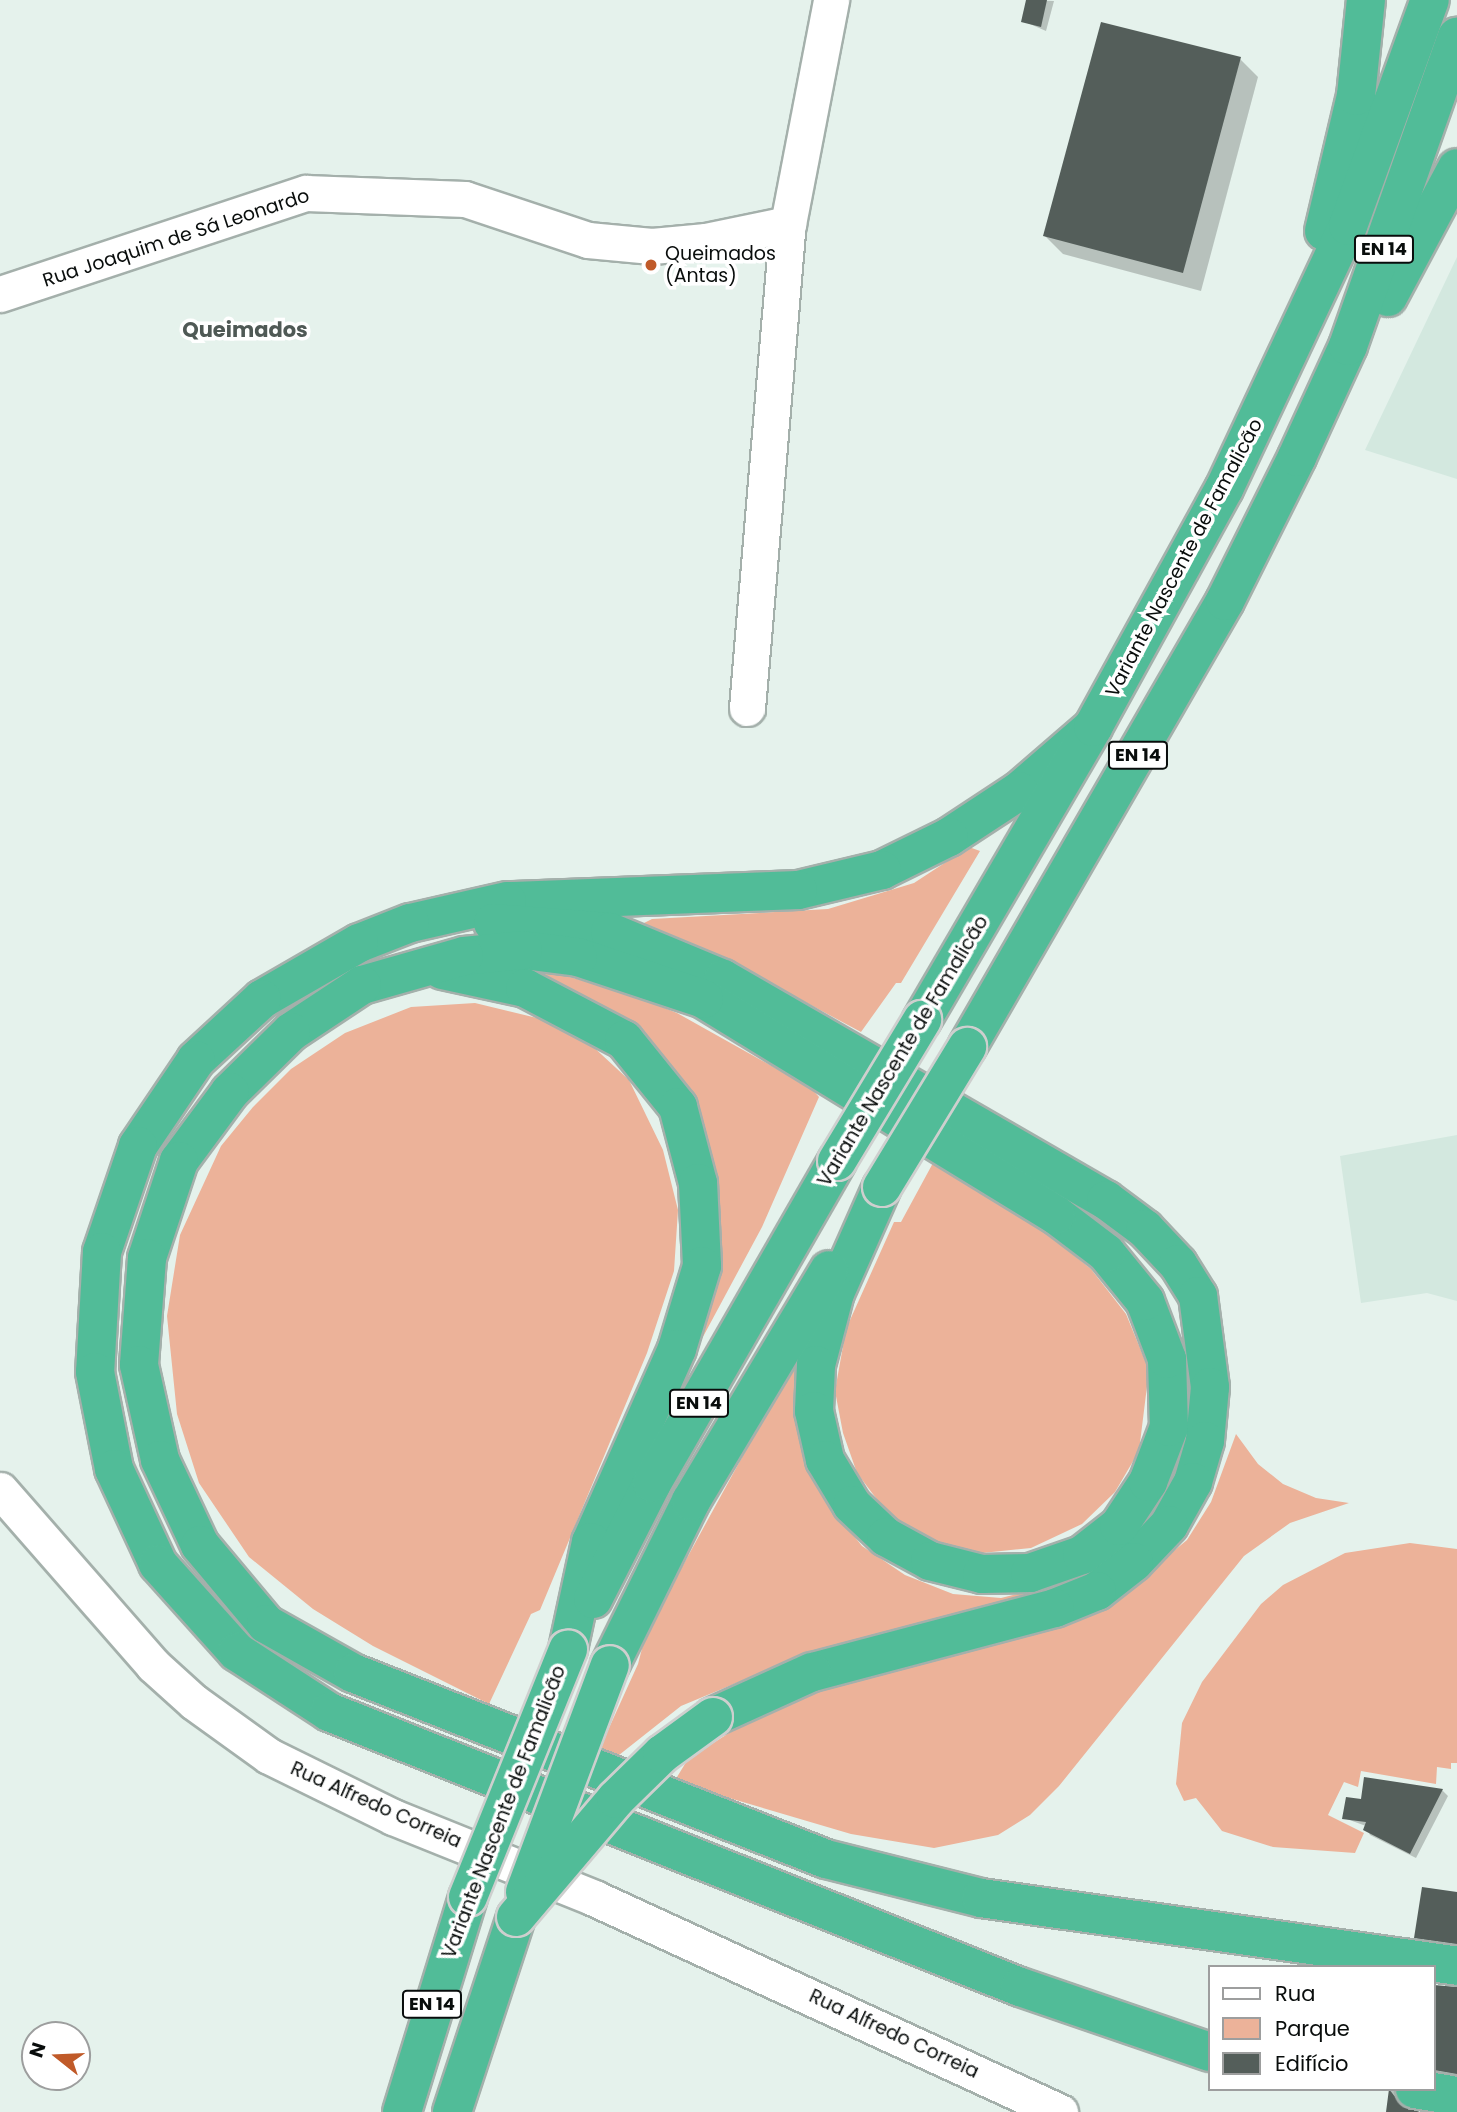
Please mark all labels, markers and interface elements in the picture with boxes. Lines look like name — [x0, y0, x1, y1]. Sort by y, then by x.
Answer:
street label: Rua Joaquim de Sá Leonardo — [40, 184, 312, 292]
road number: EN 14 — [1352, 234, 1416, 264]
place label: Queimados (Antas) — [665, 243, 776, 287]
marker: Queimados (Antas) — [643, 257, 659, 273]
district label: Queimados — [182, 317, 308, 343]
street label: Variante Nascente de Famalicão — [1101, 415, 1267, 701]
road number: EN 14 — [1106, 740, 1170, 770]
street label: Variante Nascente de Famalicão — [813, 911, 993, 1191]
road number: EN 14 — [668, 1388, 730, 1418]
street label: Variante Nascente de Famalicão — [437, 1662, 571, 1962]
street label: Rua Alfredo Correia — [287, 1757, 465, 1853]
legend — [1208, 1965, 1436, 2091]
text: Rua — [1275, 1979, 1315, 2008]
street label: Rua Alfredo Correia — [806, 1985, 982, 2083]
road number: EN 14 — [400, 1990, 464, 2018]
text: Parque — [1275, 2014, 1350, 2043]
north arrow — [21, 2021, 91, 2091]
text: N — [22, 2039, 53, 2061]
text: Edifício — [1275, 2049, 1349, 2078]

